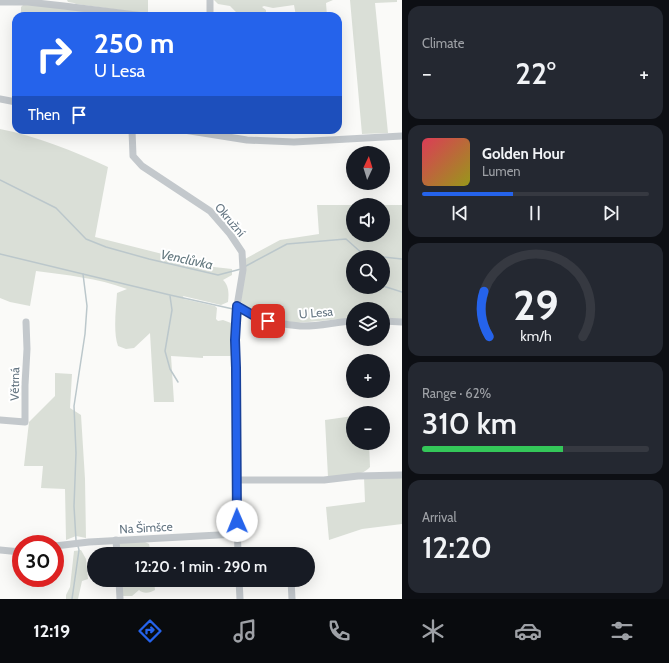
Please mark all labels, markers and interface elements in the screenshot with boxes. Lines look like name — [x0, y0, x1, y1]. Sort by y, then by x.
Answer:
text: 250 m — [94, 26, 174, 60]
icon: right — [28, 28, 80, 80]
text: Climate — [422, 35, 464, 51]
text: 22° — [515, 55, 556, 92]
text: U Lesa — [94, 60, 145, 82]
text: − — [422, 60, 432, 87]
text: + — [639, 60, 649, 87]
icon: arrive — [68, 104, 90, 126]
text: Then — [28, 106, 60, 124]
text: Golden Hour — [482, 145, 565, 163]
north arrow — [346, 146, 390, 190]
map controls — [346, 146, 390, 450]
text: Lumen — [482, 163, 521, 179]
button: sound — [346, 198, 390, 242]
street label: Okružní — [212, 200, 249, 240]
icon: previous — [449, 202, 471, 224]
icon: pause — [524, 202, 546, 224]
icon: next — [600, 202, 622, 224]
water label: Venclůvka — [159, 246, 215, 272]
button: search — [346, 250, 390, 294]
text: 29 — [513, 280, 558, 330]
button: layers — [346, 302, 390, 346]
pin — [251, 304, 285, 338]
street label: U Lesa — [298, 304, 334, 321]
icon: arrive — [257, 310, 279, 332]
text: km/h — [520, 327, 551, 345]
button: + — [346, 354, 390, 398]
street label: Větrná — [7, 367, 22, 401]
text: Range · 62% — [422, 385, 491, 401]
text: 310 km — [422, 405, 517, 442]
button: − — [346, 406, 390, 450]
position arrow — [216, 500, 258, 542]
text: Arrival — [422, 509, 457, 525]
street label: Na Šimšce — [119, 519, 173, 536]
text: 12:20 — [422, 529, 492, 566]
speed limit sign: 30 — [12, 535, 64, 587]
text: 12:20 · 1 min · 290 m — [135, 558, 267, 576]
icon: directions — [136, 617, 164, 645]
icon: music — [231, 617, 259, 645]
icon: phone — [325, 617, 353, 645]
icon: climate — [419, 617, 447, 645]
icon: car — [514, 617, 542, 645]
icon: filters — [608, 617, 636, 645]
text: 12:19 — [33, 620, 70, 642]

